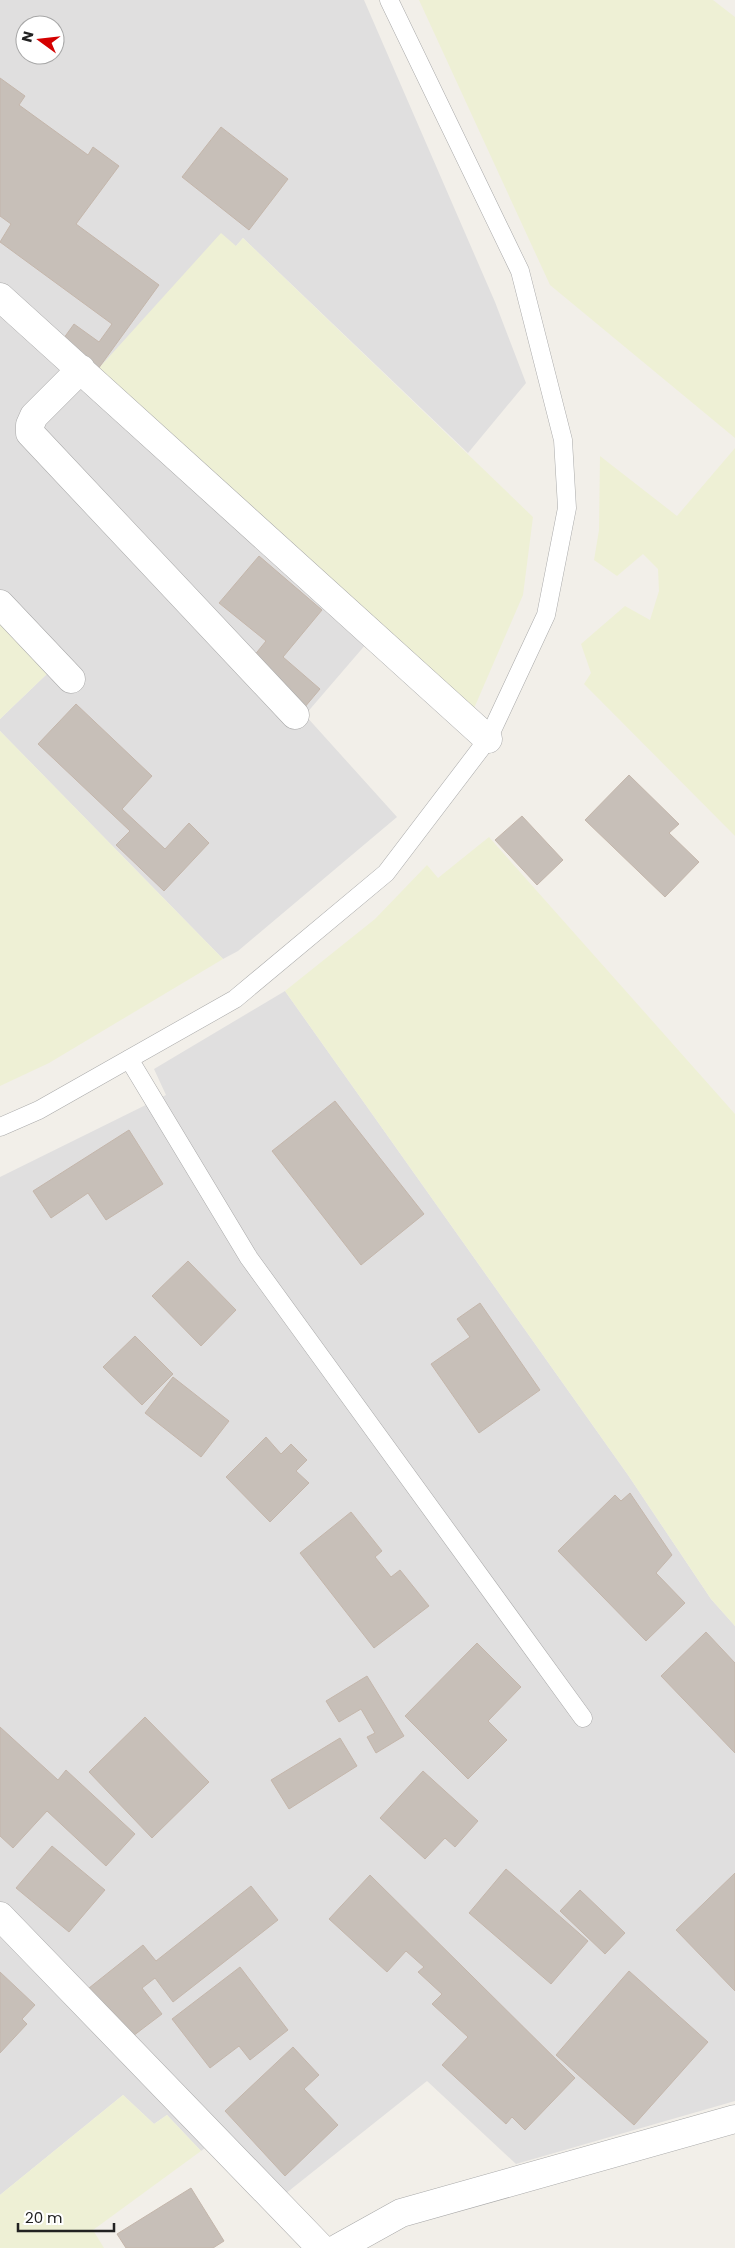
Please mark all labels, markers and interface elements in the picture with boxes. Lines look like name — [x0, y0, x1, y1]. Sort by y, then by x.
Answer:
north arrow — [15, 15, 65, 65]
text: N — [16, 29, 38, 44]
scale bar — [18, 2200, 114, 2232]
text: 20 m — [25, 2207, 63, 2228]

